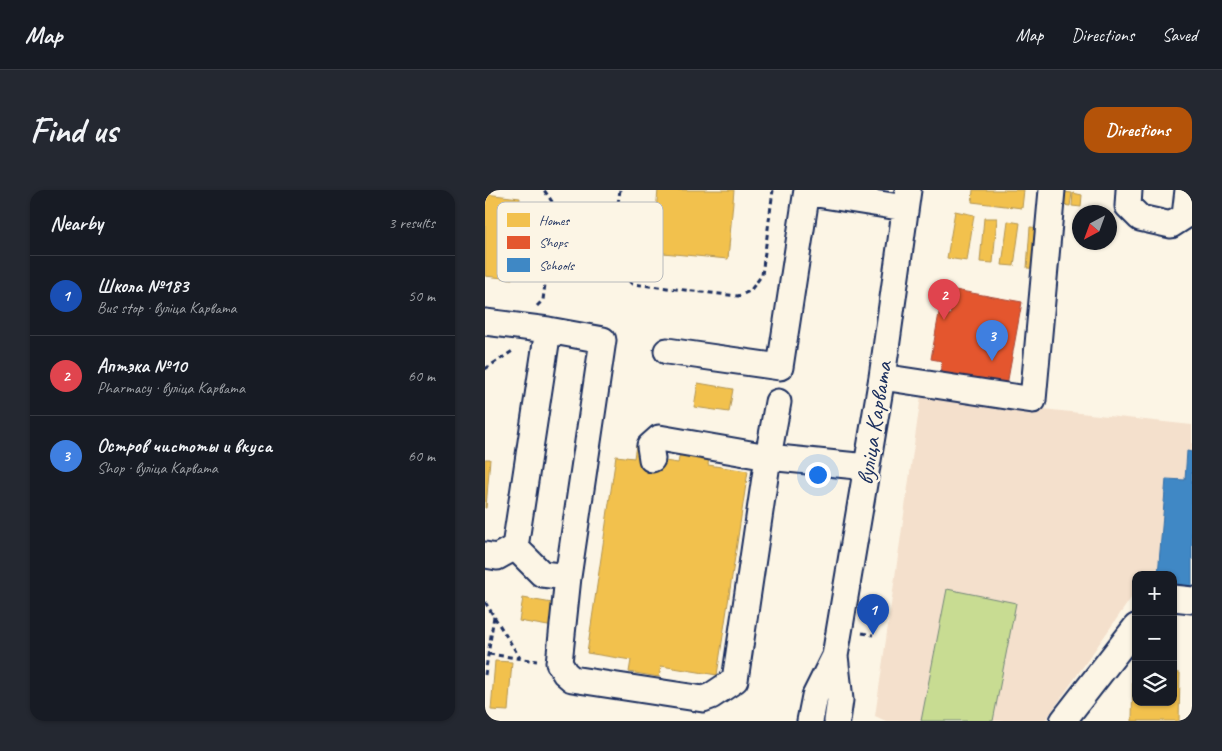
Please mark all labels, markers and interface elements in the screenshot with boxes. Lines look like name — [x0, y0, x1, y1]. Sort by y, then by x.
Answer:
text: Map — [25, 20, 62, 50]
text: Map — [1016, 24, 1043, 46]
text: Directions — [1071, 24, 1134, 46]
text: Saved — [1162, 24, 1197, 46]
button: Directions — [1084, 107, 1192, 153]
text: Find us — [30, 108, 117, 153]
legend — [497, 202, 663, 282]
north arrow — [1072, 205, 1117, 250]
text: Nearby — [50, 210, 103, 236]
text: Homes — [539, 212, 570, 229]
text: 3 results — [388, 213, 435, 233]
text: Shops — [539, 234, 569, 251]
text: Schools — [539, 257, 575, 274]
text: Школа №183 — [97, 274, 188, 298]
pin: 2 — [928, 279, 960, 320]
text: 1 — [62, 286, 70, 306]
text: 50 m — [408, 286, 435, 306]
text: Bus stop · вуліца Карвата — [97, 298, 237, 318]
pin: 3 — [976, 320, 1008, 361]
text: Аптэка №10 — [97, 354, 187, 378]
street label: вуліца Карвата — [849, 358, 899, 487]
text: 2 — [62, 366, 70, 386]
text: 60 m — [408, 366, 435, 386]
text: Pharmacy · вуліца Карвата — [97, 378, 245, 398]
text: Остров чистоты и вкуса — [97, 434, 272, 458]
text: 3 — [62, 446, 70, 466]
text: 60 m — [408, 446, 435, 466]
text: Shop · вуліца Карвата — [97, 458, 218, 478]
your location — [805, 462, 831, 488]
map controls — [1132, 571, 1177, 706]
button: + — [1132, 571, 1177, 616]
pin: 1 — [857, 594, 889, 635]
button: − — [1132, 616, 1177, 661]
button: layers — [1132, 661, 1177, 706]

